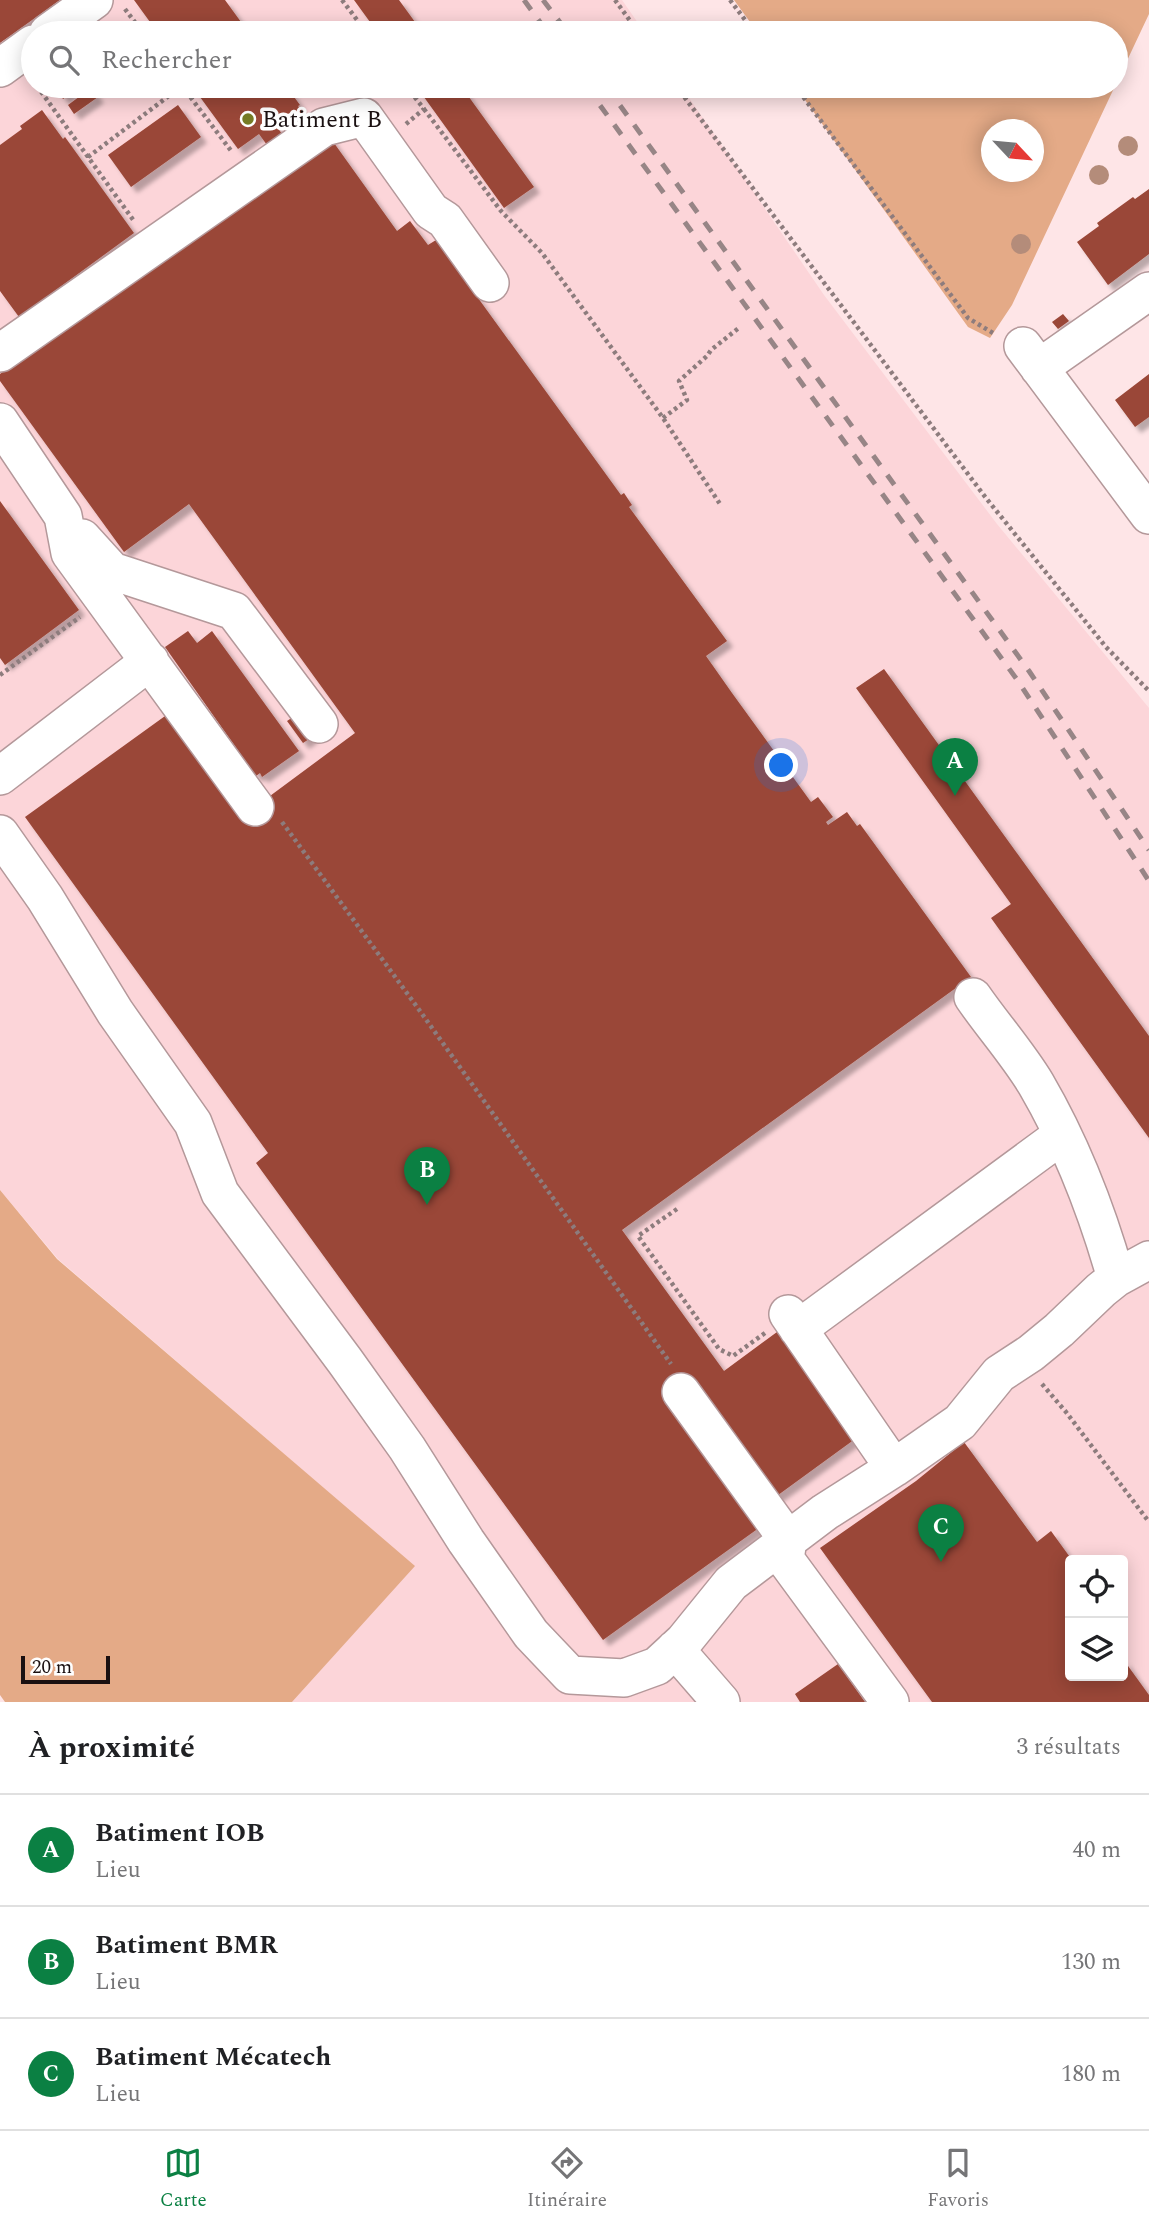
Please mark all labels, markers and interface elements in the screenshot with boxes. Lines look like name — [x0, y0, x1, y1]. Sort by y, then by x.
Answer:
search box — [21, 21, 1128, 98]
text: Rechercher — [101, 40, 232, 80]
icon: search — [45, 41, 83, 79]
place label: Batiment B — [262, 102, 382, 138]
marker: Batiment B — [240, 111, 256, 127]
north arrow — [981, 119, 1044, 182]
pin: A — [932, 738, 978, 796]
your location — [764, 748, 798, 782]
pin: B — [404, 1147, 450, 1205]
pin: C — [918, 1504, 964, 1562]
map controls — [1065, 1555, 1128, 1681]
button: locate — [1065, 1555, 1128, 1618]
button: layers — [1065, 1618, 1128, 1681]
scale bar — [21, 1653, 110, 1685]
text: 20 m — [32, 1653, 72, 1682]
text: À proximité — [28, 1725, 195, 1771]
text: 3 résultats — [1016, 1730, 1121, 1765]
text: Batiment IOB — [95, 1813, 264, 1853]
text: A — [42, 1833, 60, 1868]
text: 40 m — [1072, 1833, 1121, 1868]
text: Lieu — [95, 1853, 141, 1888]
text: Batiment BMR — [95, 1925, 278, 1965]
text: B — [43, 1945, 59, 1980]
text: 130 m — [1061, 1945, 1121, 1980]
text: Lieu — [95, 1965, 141, 2000]
text: Batiment Mécatech — [95, 2037, 331, 2077]
text: C — [43, 2057, 59, 2092]
text: 180 m — [1061, 2057, 1121, 2092]
text: Lieu — [95, 2077, 141, 2112]
tab: Carte — [160, 2144, 207, 2215]
tab: Itinéraire — [527, 2144, 607, 2215]
tab: Favoris — [927, 2144, 989, 2215]

